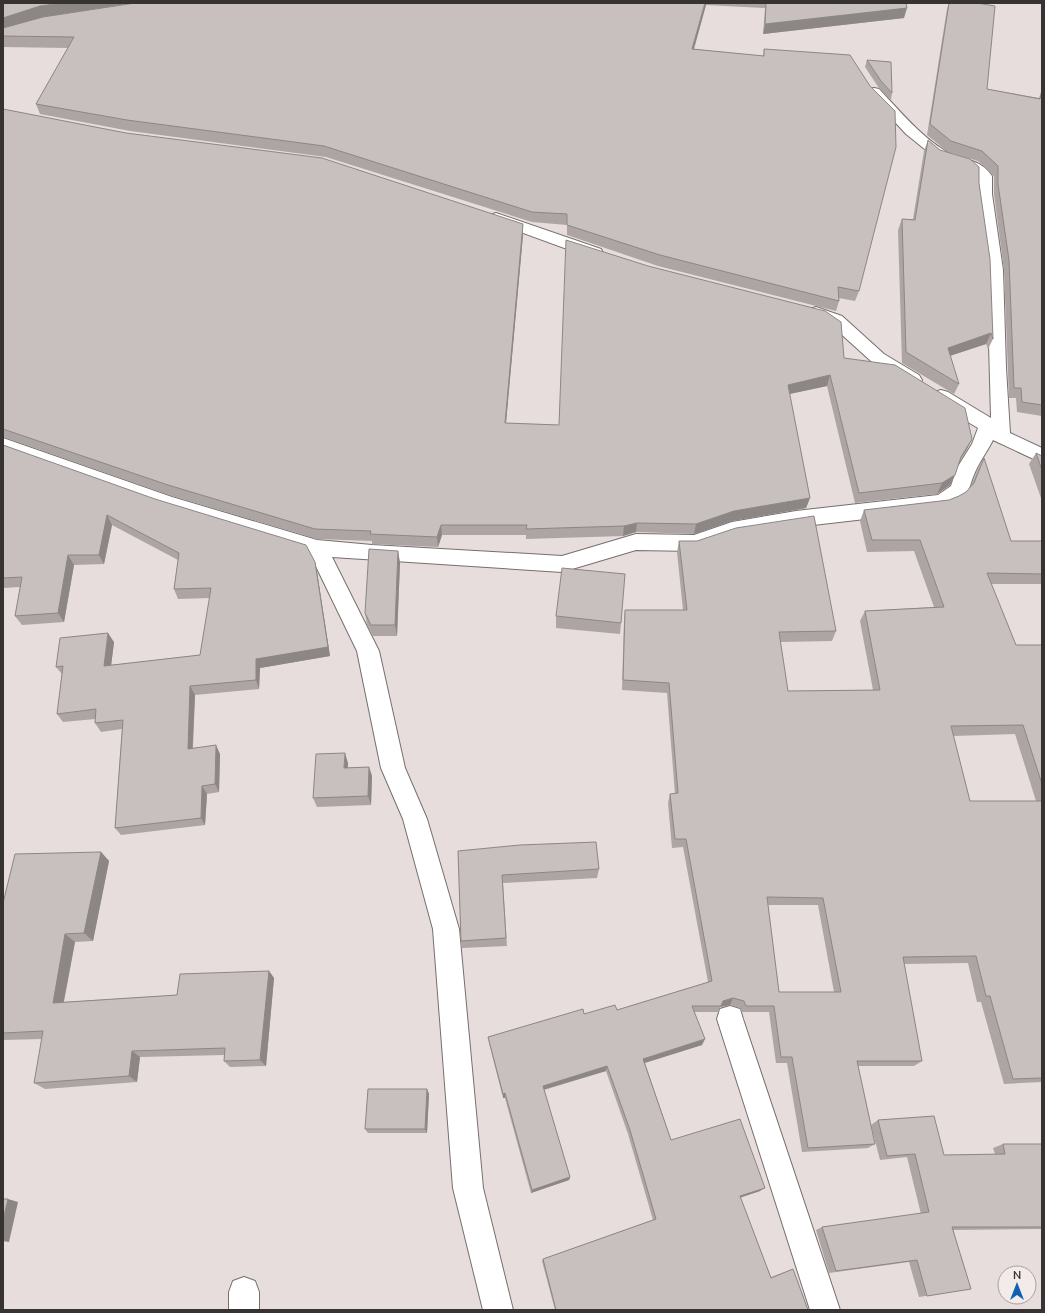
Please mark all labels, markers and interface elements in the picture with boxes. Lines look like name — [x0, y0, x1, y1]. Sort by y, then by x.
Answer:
north arrow — [997, 1265, 1037, 1305]
text: N — [1013, 1268, 1021, 1283]

